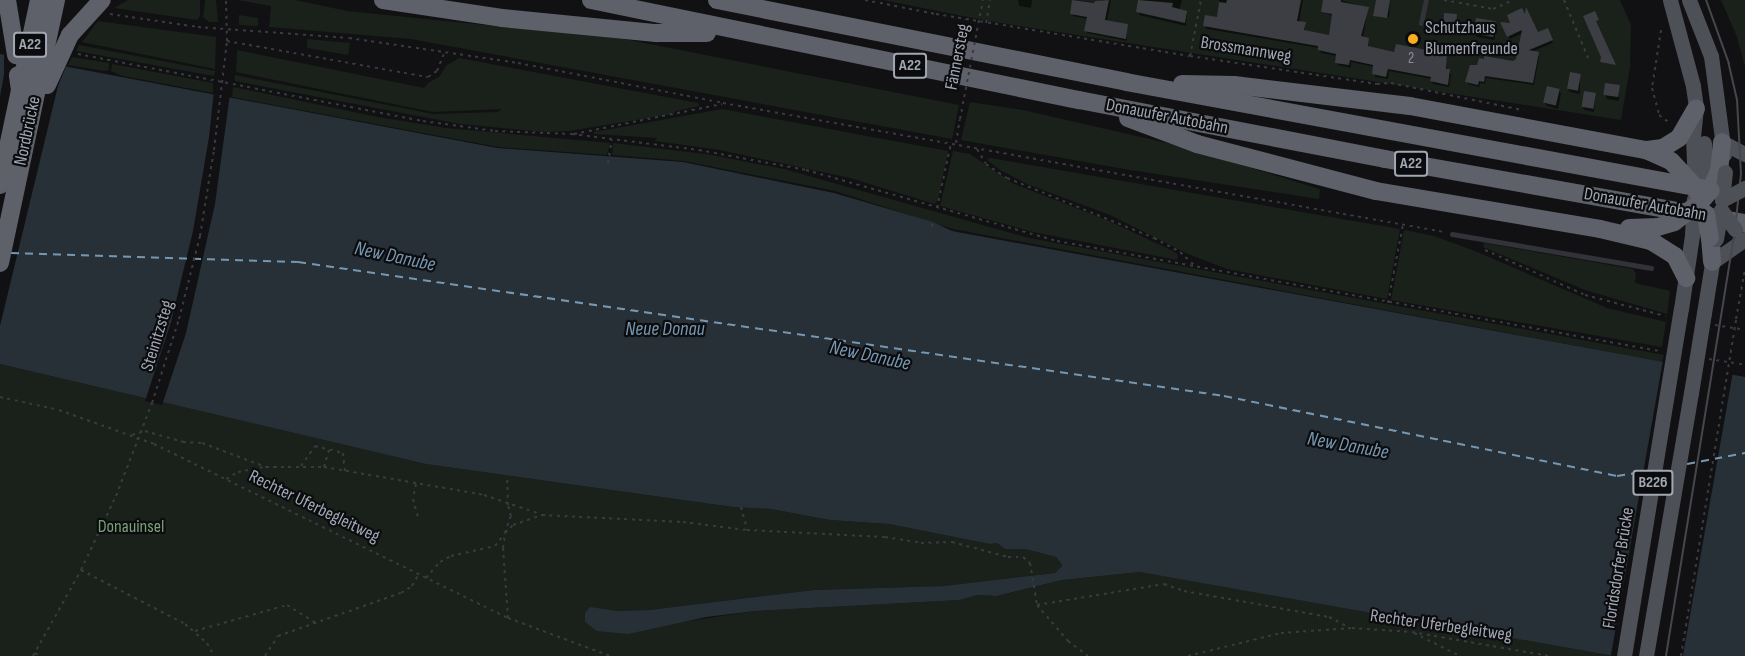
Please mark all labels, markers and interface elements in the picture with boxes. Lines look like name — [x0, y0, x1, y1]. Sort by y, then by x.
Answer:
place label: Schutzhaus Blumenfreunde — [1425, 18, 1518, 60]
street label: Fännersteg — [941, 22, 975, 92]
road number: A22 — [12, 32, 48, 58]
street label: Brossmannweg — [1199, 32, 1293, 68]
marker: Schutzhaus Blumenfreunde — [1406, 32, 1420, 46]
house number: 2 — [1408, 50, 1414, 68]
road number: A22 — [892, 53, 928, 79]
street label: Nordbrücke — [10, 94, 46, 168]
street label: Donauufer Autobahn — [1104, 95, 1230, 139]
road number: A22 — [1393, 151, 1429, 177]
street label: Donauufer Autobahn — [1582, 184, 1708, 226]
water label: New Danube — [352, 237, 438, 277]
street label: Steinitzsteg — [137, 298, 179, 374]
water label: Neue Donau — [625, 317, 705, 341]
water label: New Danube — [827, 336, 913, 376]
water label: New Danube — [1305, 427, 1391, 465]
street label: Rechter Uferbegleitweg — [245, 466, 383, 548]
road number: B226 — [1632, 470, 1674, 496]
street label: Floridsdorfer Brücke — [1599, 506, 1639, 630]
park label: Donauinsel — [98, 516, 164, 538]
street label: Rechter Uferbegleitweg — [1369, 605, 1513, 647]

